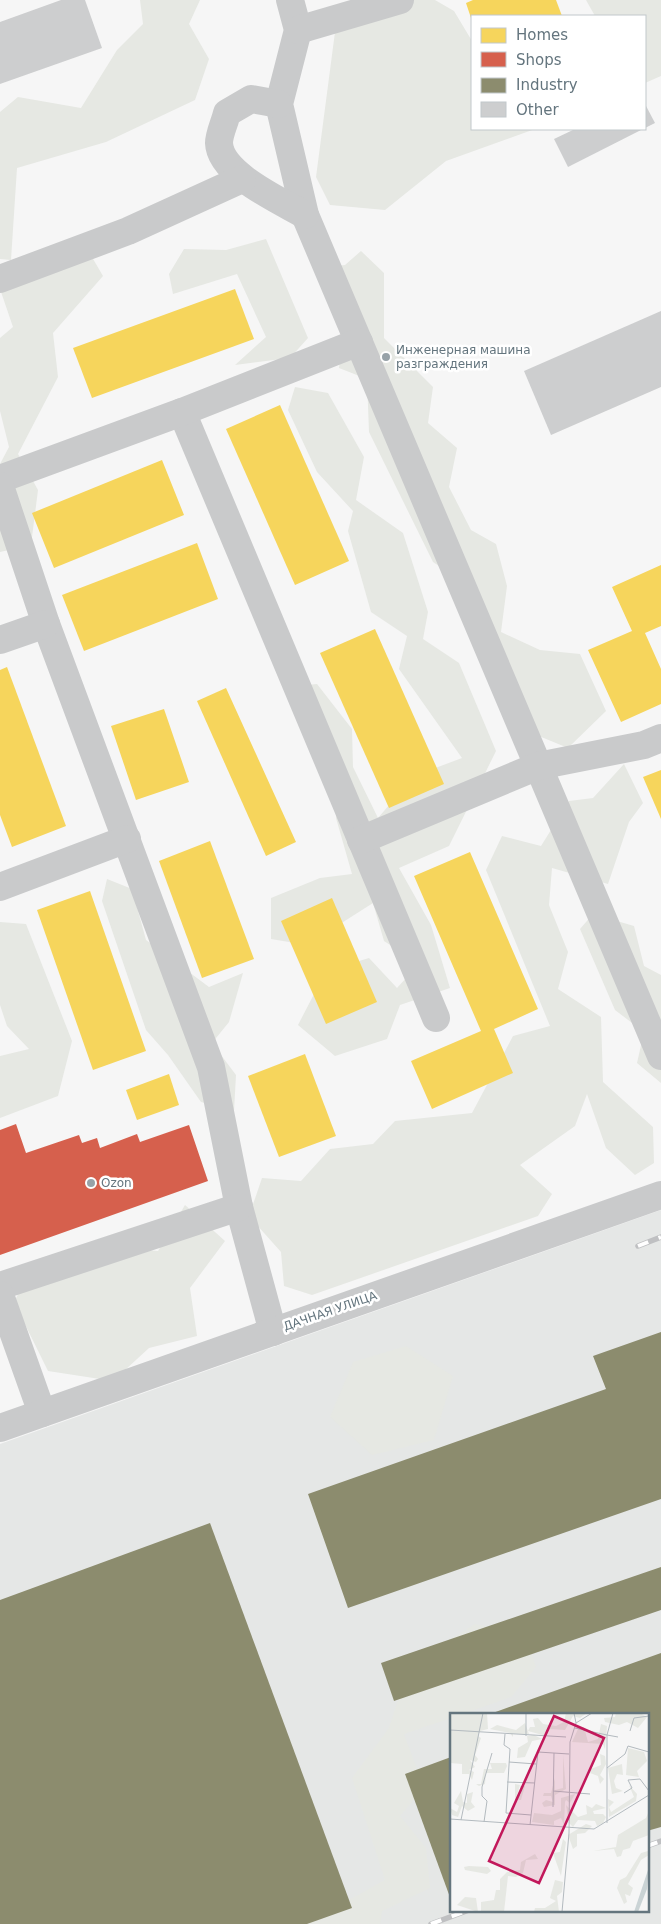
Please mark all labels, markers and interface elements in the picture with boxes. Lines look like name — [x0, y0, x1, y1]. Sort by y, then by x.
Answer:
legend — [471, 15, 646, 130]
text: Homes — [516, 26, 568, 44]
text: Shops — [516, 51, 562, 69]
text: Industry — [516, 76, 578, 94]
text: Other — [516, 101, 559, 119]
place label: Инженерная машина разграждения — [396, 343, 530, 371]
marker: Инженерная машина разграждения — [380, 351, 392, 363]
place label: Ozon — [101, 1176, 132, 1190]
marker: Ozon — [85, 1177, 97, 1189]
street label: ДАЧНАЯ УЛИЦА — [281, 1288, 379, 1334]
inset map — [450, 1713, 648, 1912]

